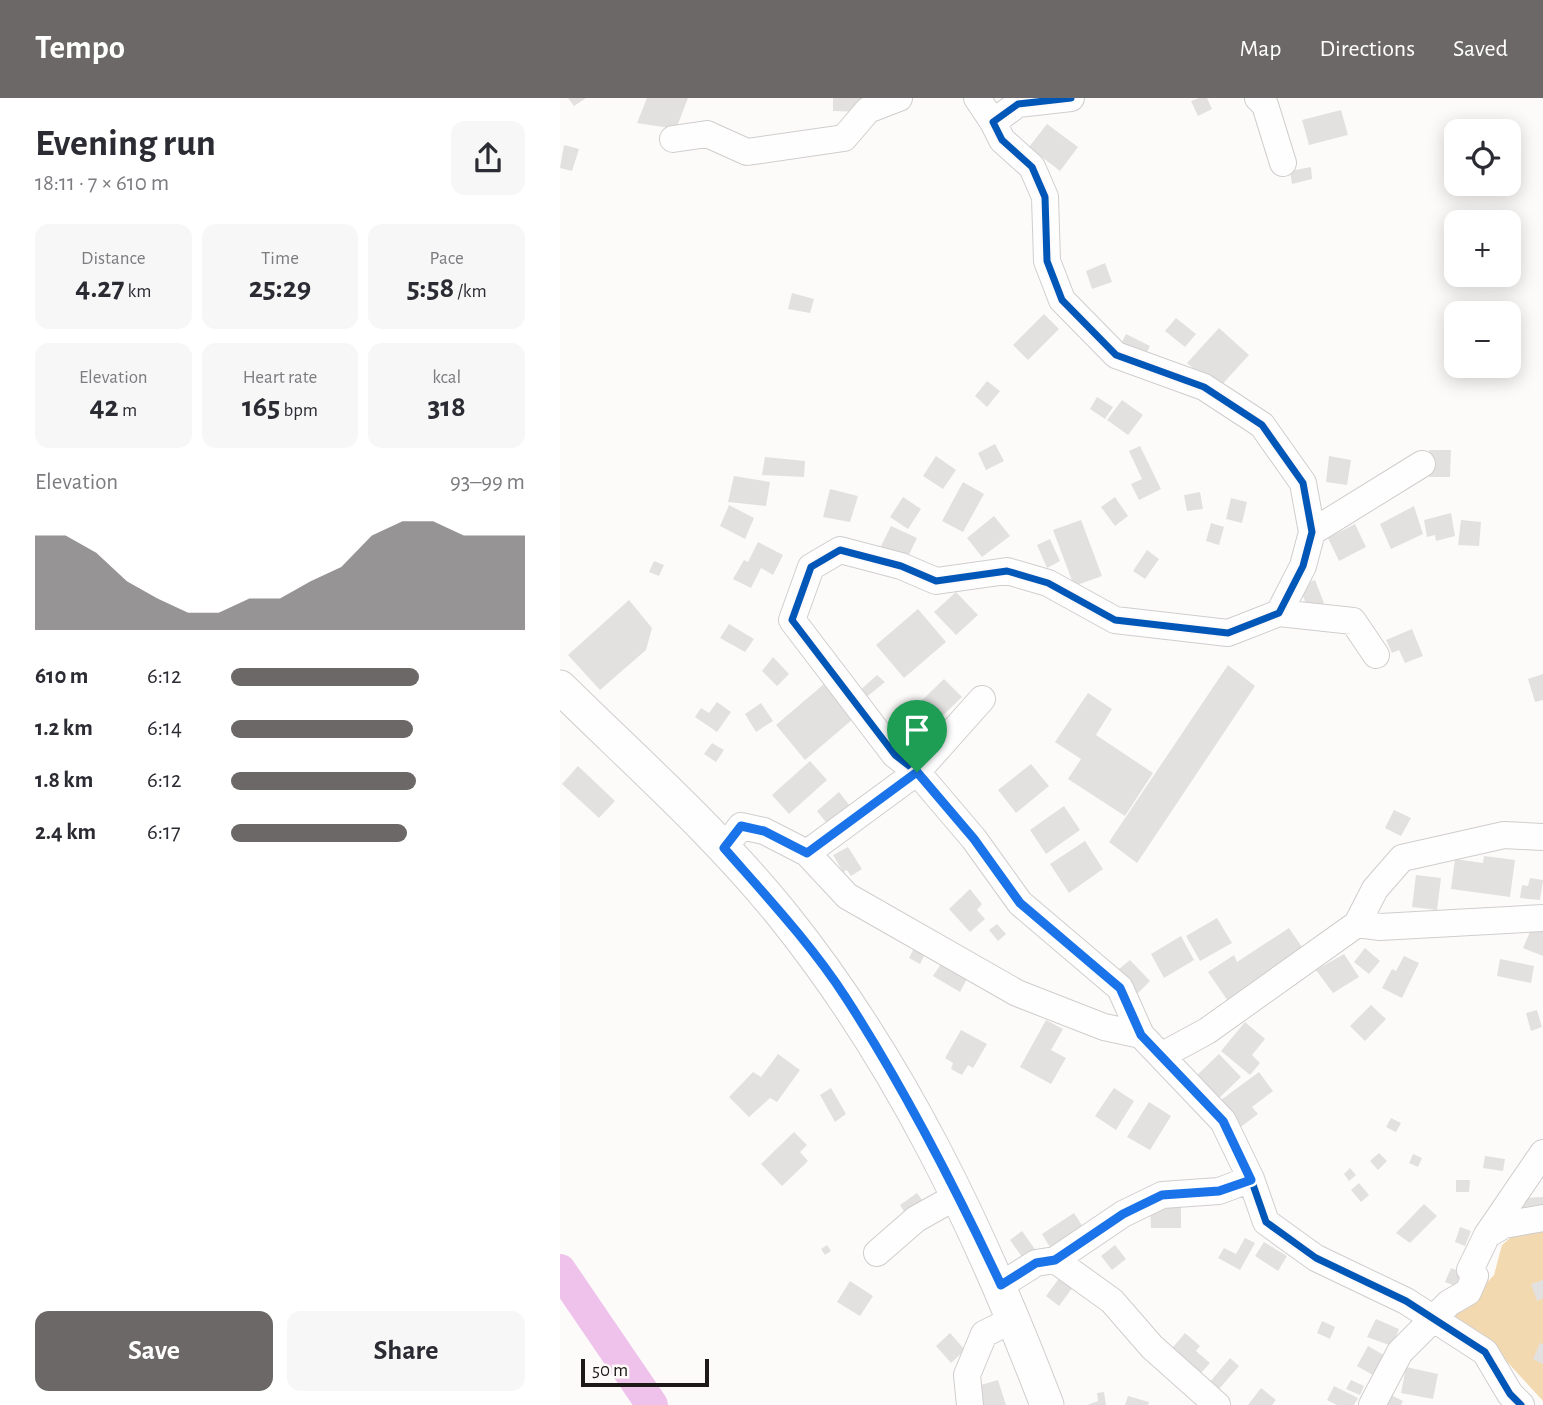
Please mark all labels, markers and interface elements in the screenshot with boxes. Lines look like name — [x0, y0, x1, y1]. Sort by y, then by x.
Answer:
text: Tempo — [35, 32, 125, 65]
text: Map — [1239, 37, 1281, 61]
text: Directions — [1319, 37, 1415, 61]
text: Saved — [1453, 37, 1508, 61]
map controls — [1444, 119, 1521, 378]
button: locate — [1444, 119, 1521, 196]
button: share — [451, 121, 525, 195]
text: Evening run — [35, 125, 216, 163]
text: 18:11 · 7 × 610 m — [35, 172, 169, 195]
button: + — [1444, 210, 1521, 287]
text: Distance — [81, 249, 146, 268]
text: Time — [261, 249, 299, 268]
text: Pace — [430, 249, 464, 268]
text: 4.27 — [75, 273, 124, 303]
text: 25:29 — [249, 273, 311, 303]
text: 5:58 — [407, 273, 454, 303]
text: km — [124, 282, 151, 301]
text: /km — [454, 282, 487, 301]
button: − — [1444, 301, 1521, 378]
text: Elevation — [79, 368, 148, 387]
text: Heart rate — [243, 368, 317, 387]
text: kcal — [432, 368, 461, 387]
text: 42 — [90, 392, 119, 422]
text: 165 — [242, 392, 280, 422]
text: 318 — [427, 392, 466, 422]
text: m — [119, 401, 137, 420]
text: bpm — [280, 401, 318, 420]
text: Elevation — [35, 471, 118, 494]
text: 93–99 m — [450, 471, 525, 494]
text: 610 m — [35, 665, 88, 688]
text: 6:12 — [147, 665, 181, 688]
pin — [887, 700, 947, 772]
icon: arrive — [898, 711, 936, 749]
text: 1.2 km — [35, 717, 93, 740]
text: 6:14 — [147, 717, 182, 740]
text: 1.8 km — [35, 769, 93, 792]
text: 6:12 — [147, 769, 181, 792]
text: 2.4 km — [35, 821, 96, 844]
text: 6:17 — [147, 821, 181, 844]
button: Save — [35, 1311, 273, 1391]
button: Share — [287, 1311, 525, 1391]
scale bar — [581, 1356, 709, 1388]
text: 50 m — [592, 1361, 628, 1380]

